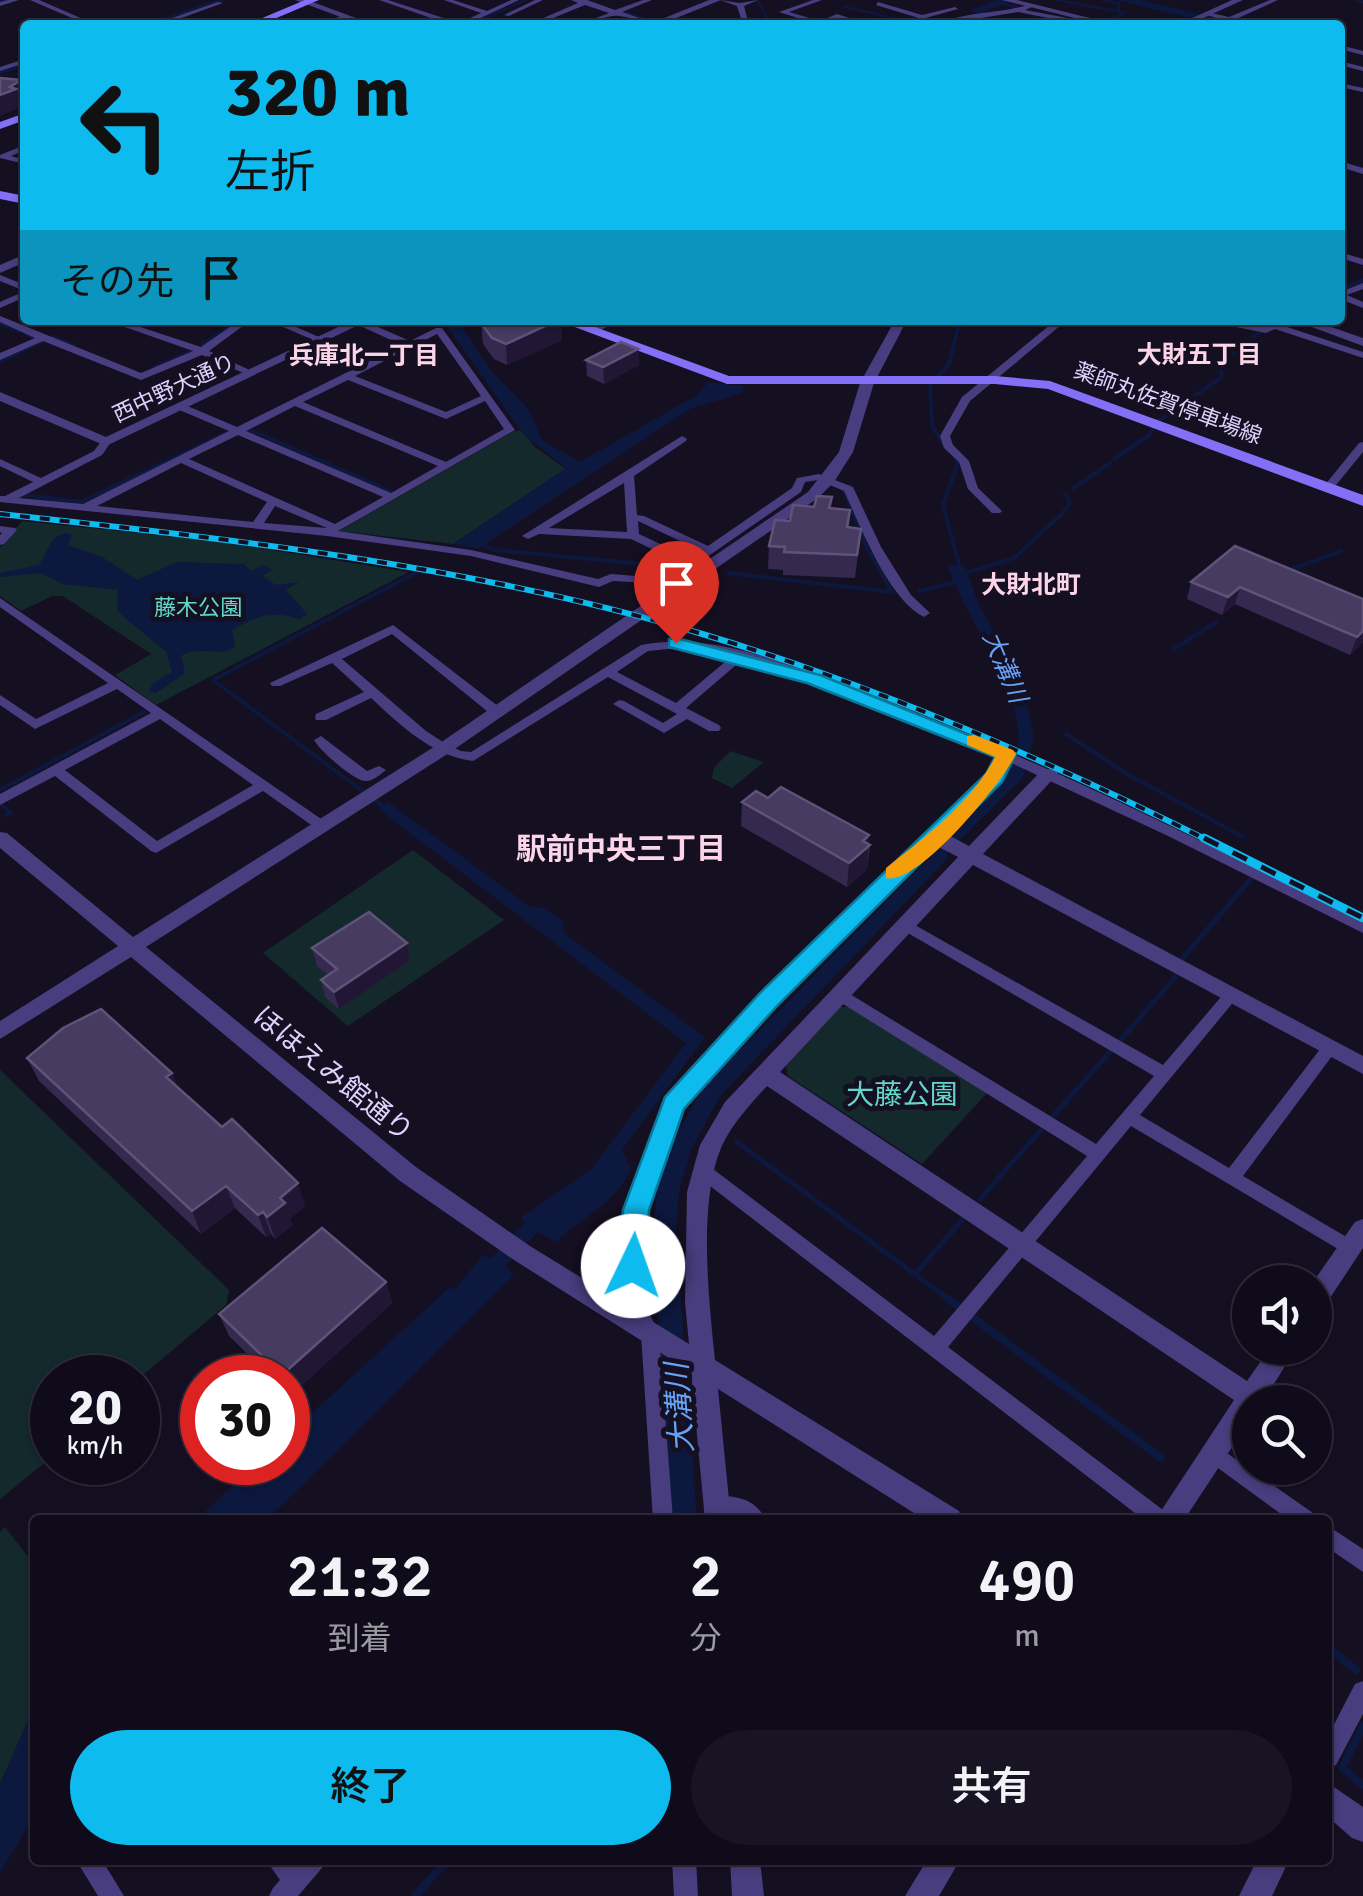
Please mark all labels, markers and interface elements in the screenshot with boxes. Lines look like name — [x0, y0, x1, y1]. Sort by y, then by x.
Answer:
text: 320 m — [225, 49, 410, 135]
icon: left — [60, 60, 190, 190]
text: 左折 — [225, 145, 315, 200]
icon: arrive — [194, 250, 249, 305]
text: その先 — [60, 258, 174, 305]
district label: 大財五丁目 — [1136, 339, 1262, 370]
district label: 兵庫北一丁目 — [289, 340, 439, 371]
street label: 西中野大通り — [108, 348, 240, 428]
street label: 薬師丸佐賀停車場線 — [1070, 356, 1266, 450]
pin — [634, 541, 719, 644]
icon: arrive — [649, 556, 704, 611]
district label: 大財北町 — [981, 569, 1081, 600]
park label: 藤木公園 — [154, 594, 242, 621]
water label: 大溝川 — [976, 626, 1035, 710]
district label: 駅前中央三丁目 — [516, 831, 726, 868]
street label: ほほえみ館通り — [246, 999, 420, 1149]
park label: 大藤公園 — [846, 1078, 958, 1112]
position arrow — [581, 1214, 685, 1318]
map controls — [1232, 1265, 1332, 1485]
button: sound — [1232, 1265, 1332, 1365]
speed limit sign: 30 — [180, 1355, 310, 1485]
water label: 大溝川 — [658, 1359, 702, 1454]
text: 20 — [68, 1377, 122, 1439]
button: search — [1232, 1385, 1332, 1485]
text: km/h — [67, 1430, 123, 1461]
text: 21:32 — [286, 1540, 433, 1614]
text: 2 — [689, 1540, 722, 1614]
text: 490 — [978, 1544, 1076, 1618]
text: m — [1014, 1616, 1040, 1655]
text: 到着 — [328, 1619, 392, 1658]
text: 分 — [690, 1619, 722, 1658]
button: 終了 — [70, 1730, 671, 1845]
button: 共有 — [691, 1730, 1292, 1845]

